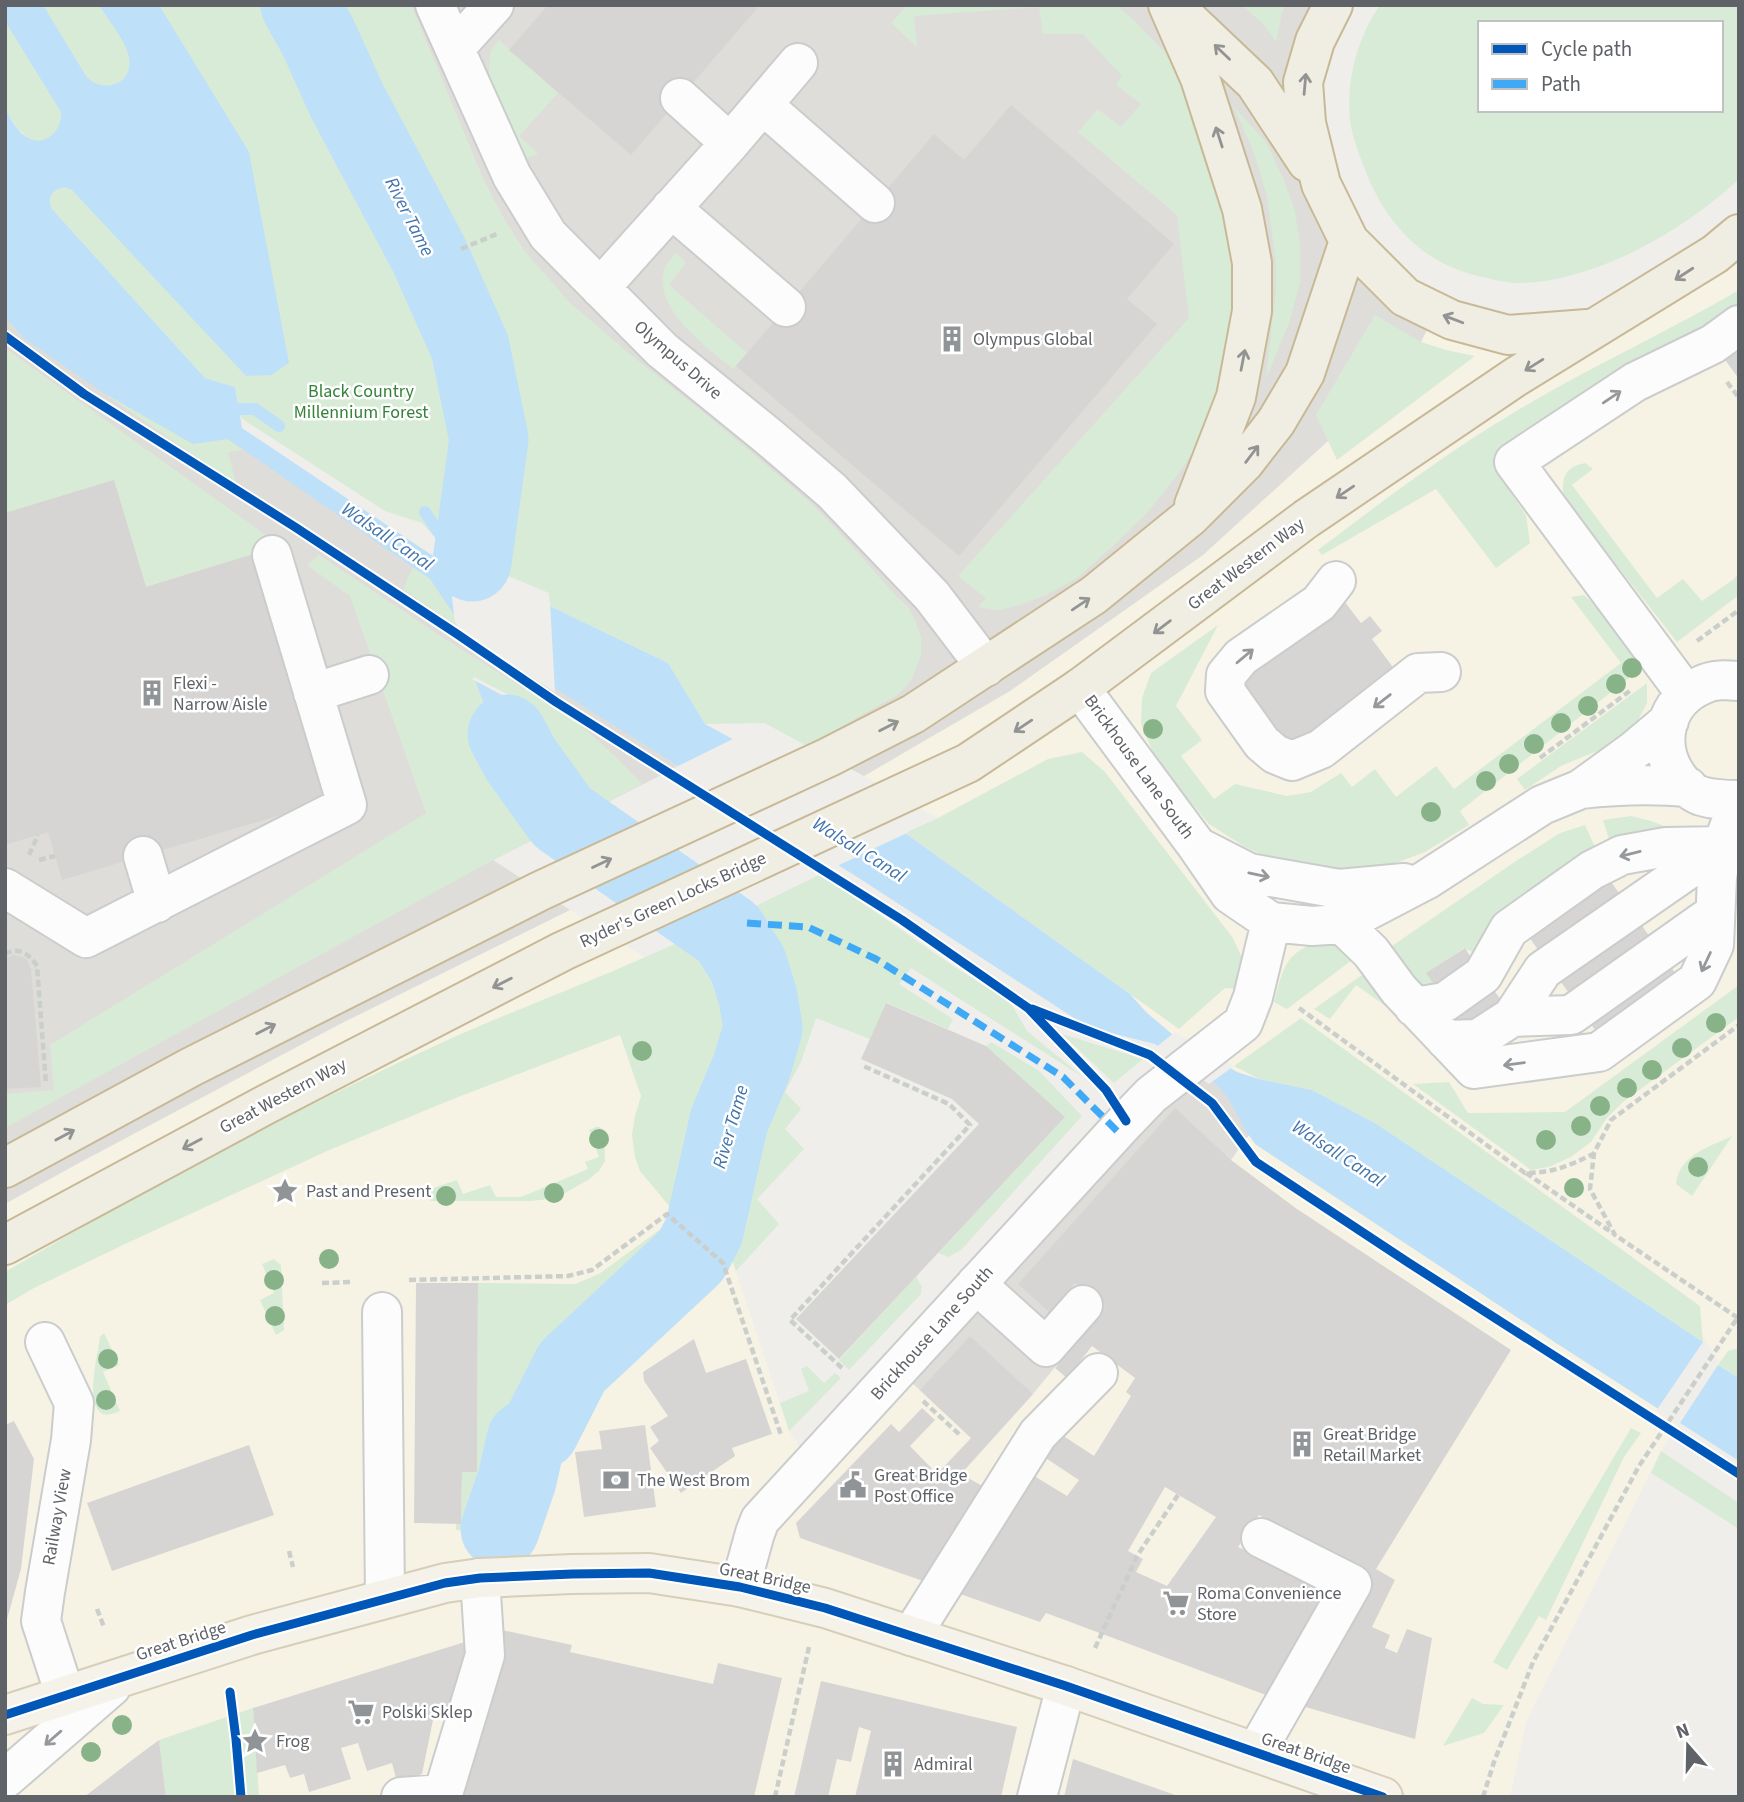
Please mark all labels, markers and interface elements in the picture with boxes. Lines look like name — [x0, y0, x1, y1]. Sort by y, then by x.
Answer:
legend — [1478, 21, 1723, 112]
text: Cycle path — [1541, 34, 1632, 64]
one-way arrow — [1213, 44, 1231, 60]
text: Path — [1541, 69, 1581, 99]
one-way arrow — [1299, 73, 1312, 96]
one-way arrow — [1212, 127, 1224, 149]
water label: River Tame — [378, 173, 440, 261]
one-way arrow — [1675, 267, 1694, 281]
one-way arrow — [1443, 312, 1464, 325]
street label: Olympus Drive — [628, 315, 728, 405]
building icon: Olympus Global — [937, 324, 967, 354]
place label: Olympus Global — [973, 327, 1093, 352]
one-way arrow — [1237, 349, 1250, 372]
one-way arrow — [1525, 359, 1545, 373]
park label: Black Country Millennium Forest — [294, 379, 428, 425]
one-way arrow — [1602, 390, 1621, 404]
one-way arrow — [1244, 445, 1259, 463]
one-way arrow — [1336, 485, 1356, 499]
water label: Walsall Canal — [336, 496, 439, 578]
street label: Great Western Way — [1182, 511, 1310, 616]
one-way arrow — [1071, 596, 1090, 611]
one-way arrow — [1153, 619, 1172, 634]
one-way arrow — [1236, 648, 1254, 664]
place label: Flexi - Narrow Aisle — [173, 671, 268, 717]
building icon: Flexi - Narrow Aisle — [137, 678, 167, 708]
street label: Brickhouse Lane South — [1078, 690, 1200, 844]
one-way arrow — [1373, 693, 1392, 708]
one-way arrow — [878, 718, 899, 732]
one-way arrow — [1014, 719, 1034, 733]
water label: Walsall Canal — [807, 811, 911, 890]
street label: Ryder's Green Locks Bridge — [576, 846, 770, 954]
one-way arrow — [1619, 848, 1642, 861]
one-way arrow — [591, 855, 612, 869]
one-way arrow — [1247, 868, 1270, 882]
one-way arrow — [1699, 951, 1712, 972]
one-way arrow — [492, 976, 513, 990]
one-way arrow — [255, 1022, 276, 1036]
street label: Great Western Way — [215, 1052, 351, 1140]
one-way arrow — [1503, 1057, 1526, 1070]
water label: River Tame — [706, 1082, 756, 1172]
water label: Walsall Canal — [1286, 1114, 1390, 1194]
one-way arrow — [54, 1128, 75, 1142]
one-way arrow — [182, 1138, 202, 1152]
place icon: Past and Present — [270, 1176, 300, 1206]
place label: Past and Present — [306, 1179, 431, 1204]
street label: Brickhouse Lane South — [865, 1260, 999, 1406]
place label: Great Bridge Retail Market — [1323, 1422, 1421, 1468]
building icon: Great Bridge Retail Market — [1287, 1429, 1317, 1459]
place label: Great Bridge Post Office — [874, 1463, 967, 1509]
bank icon: The West Brom — [601, 1465, 631, 1495]
street label: Railway View — [36, 1467, 78, 1567]
place label: The West Brom — [637, 1468, 750, 1493]
public building icon: Great Bridge Post Office — [838, 1470, 868, 1500]
street label: Great Bridge — [717, 1556, 813, 1600]
place label: Roma Convenience Store — [1197, 1581, 1341, 1627]
supermarket icon: Roma Convenience Store — [1161, 1588, 1191, 1618]
street label: Great Bridge — [133, 1615, 229, 1667]
supermarket icon: Polski Sklep — [346, 1697, 376, 1727]
place label: Polski Sklep — [382, 1700, 473, 1725]
north arrow — [1653, 1711, 1723, 1781]
text: N — [1672, 1717, 1693, 1746]
place icon: Frog — [240, 1726, 270, 1756]
street label: Great Bridge — [1258, 1726, 1354, 1780]
place label: Frog — [276, 1729, 309, 1754]
one-way arrow — [45, 1730, 63, 1746]
building icon: Admiral — [878, 1749, 908, 1779]
place label: Admiral — [914, 1752, 973, 1777]

